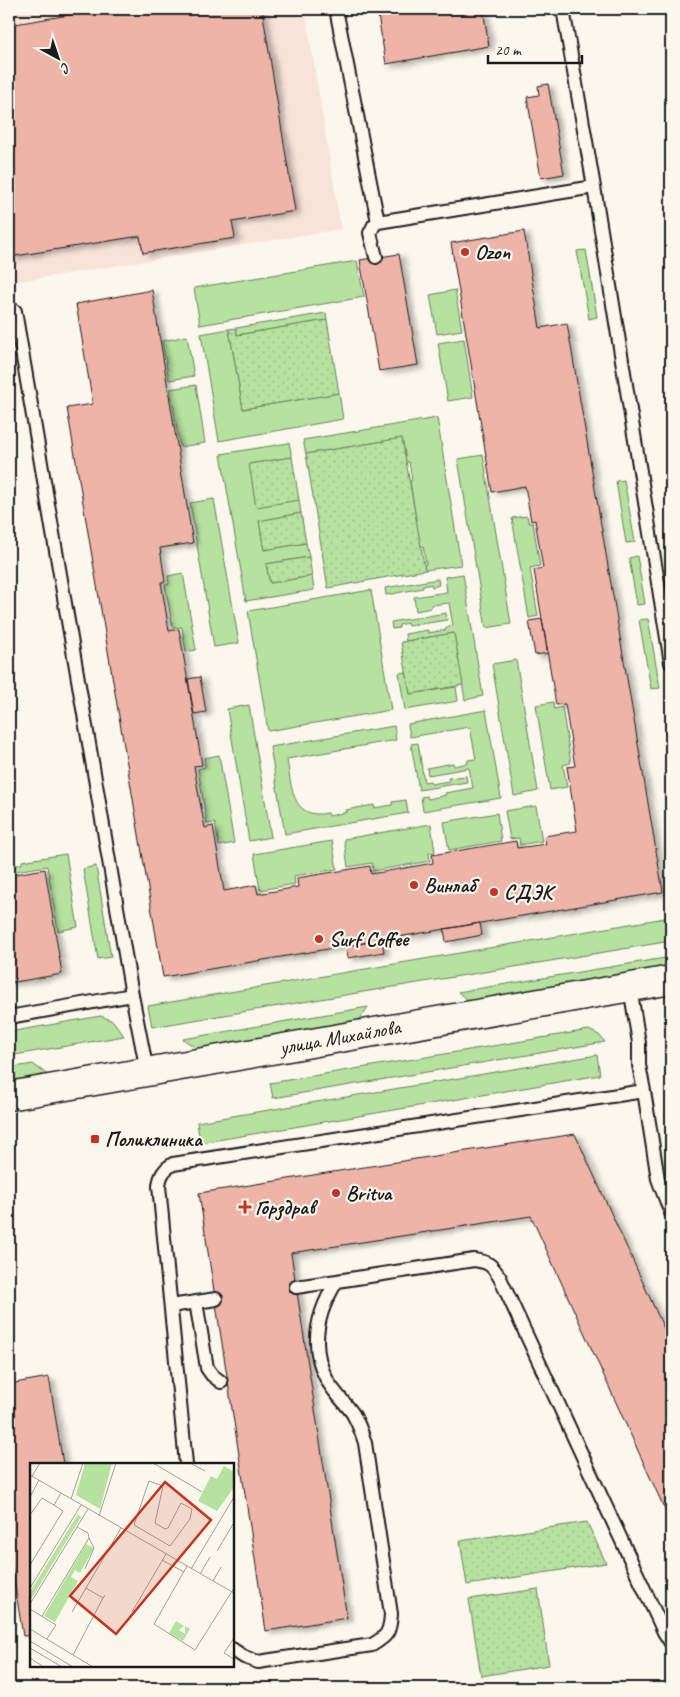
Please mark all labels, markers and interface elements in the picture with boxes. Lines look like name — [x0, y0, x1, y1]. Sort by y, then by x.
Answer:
north arrow — [32, 32, 82, 82]
scale bar — [488, 32, 581, 64]
text: 20 m — [495, 41, 522, 60]
text: С — [56, 59, 74, 78]
place label: Ozon — [475, 239, 510, 265]
marker: Ozon — [459, 246, 471, 258]
place label: Винлаб — [424, 872, 480, 898]
marker: Винлаб — [408, 879, 420, 891]
place label: СДЭК — [504, 879, 557, 905]
marker: СДЭК — [488, 886, 500, 898]
place label: Surf Coffee — [329, 926, 410, 952]
marker: Surf Coffee — [313, 933, 325, 945]
street label: улица Михайлова — [276, 1013, 404, 1061]
place label: Поликлиника — [105, 1126, 204, 1152]
marker: Поликлиника — [89, 1133, 101, 1145]
place label: Britva — [346, 1180, 393, 1206]
marker: Britva — [330, 1187, 342, 1199]
place label: Горздрав — [255, 1194, 319, 1221]
marker: Горздрав — [239, 1201, 251, 1213]
inset map — [30, 1463, 234, 1667]

